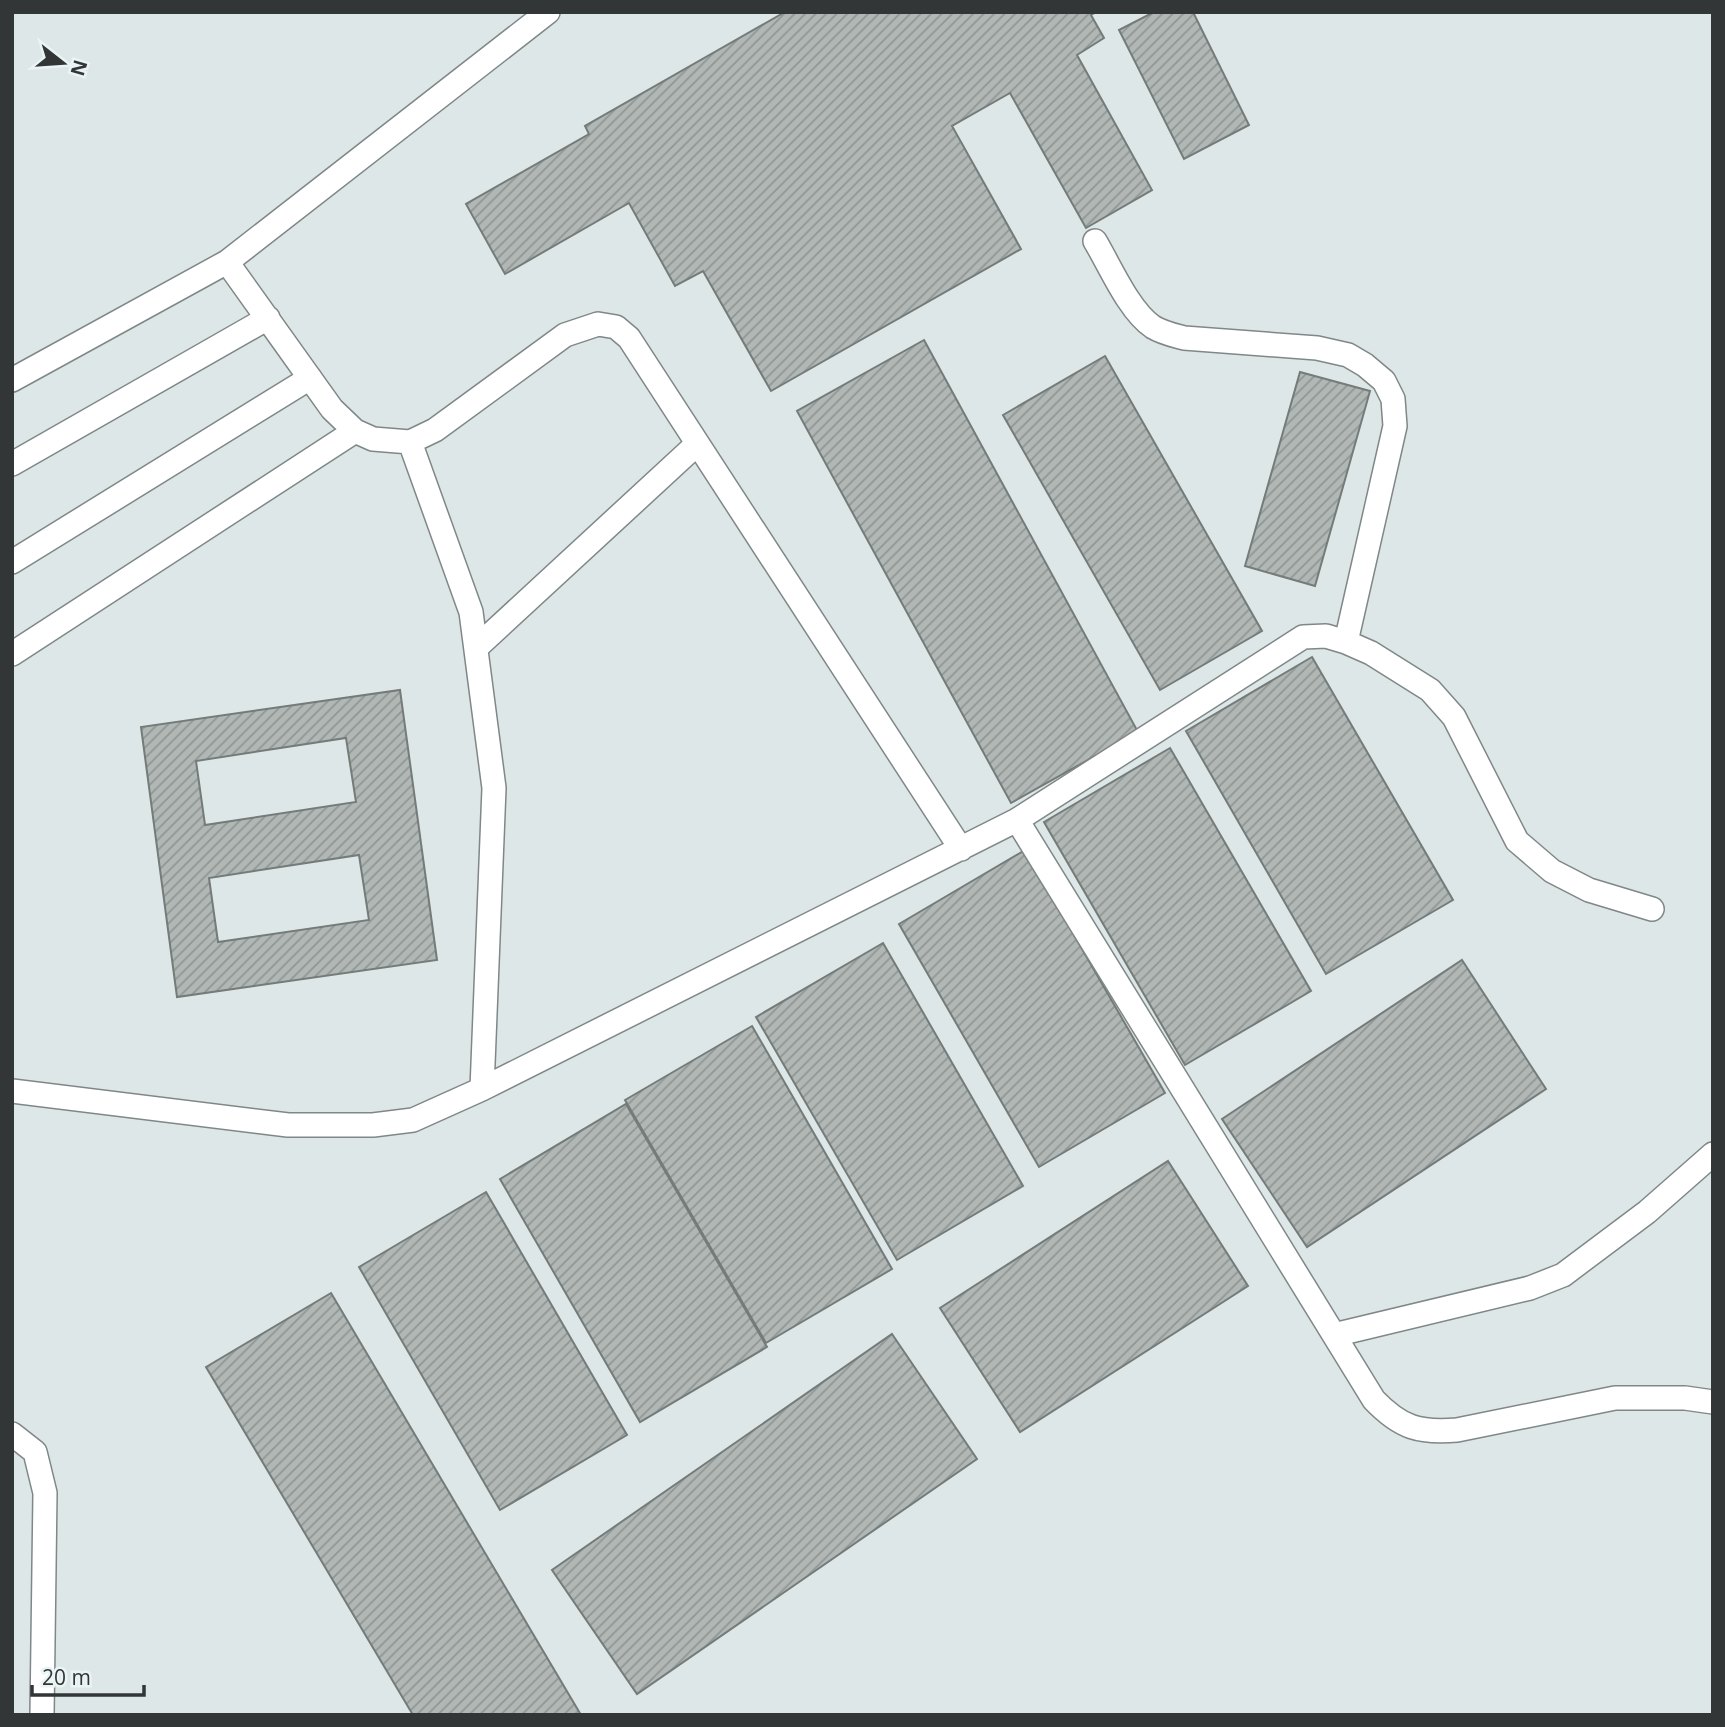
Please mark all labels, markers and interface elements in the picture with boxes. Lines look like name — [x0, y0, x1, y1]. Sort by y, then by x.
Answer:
north arrow — [28, 28, 98, 98]
text: N — [65, 57, 94, 79]
scale bar — [32, 1654, 144, 1698]
text: 20 m — [42, 1663, 91, 1691]

